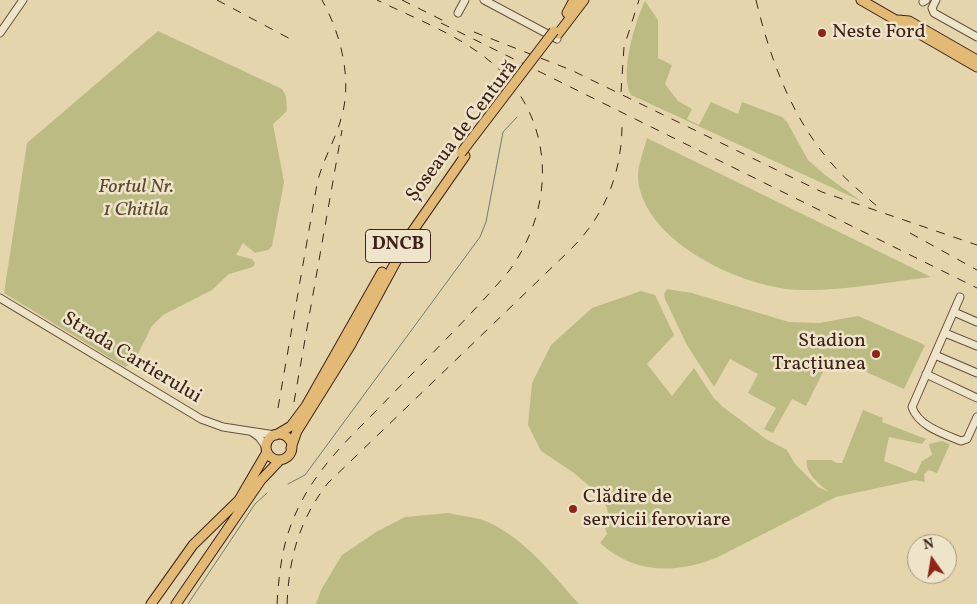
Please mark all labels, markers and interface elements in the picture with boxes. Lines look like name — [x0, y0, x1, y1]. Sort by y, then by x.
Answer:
place label: Neste Ford — [832, 21, 926, 45]
marker: Neste Ford — [816, 27, 828, 39]
street label: Șoseaua de Centură — [402, 57, 524, 207]
park label: Fortul Nr. 1 Chitila — [98, 176, 174, 223]
road number: DNCB — [366, 230, 430, 262]
street label: Strada Cartierului — [57, 308, 205, 410]
place label: Stadion Tracțiunea — [772, 330, 866, 377]
marker: Stadion Tracțiunea — [870, 348, 882, 360]
place label: Clădire de servicii feroviare — [583, 486, 731, 533]
marker: Clădire de servicii feroviare — [567, 503, 579, 515]
north arrow — [907, 534, 957, 584]
text: N — [922, 534, 936, 555]

